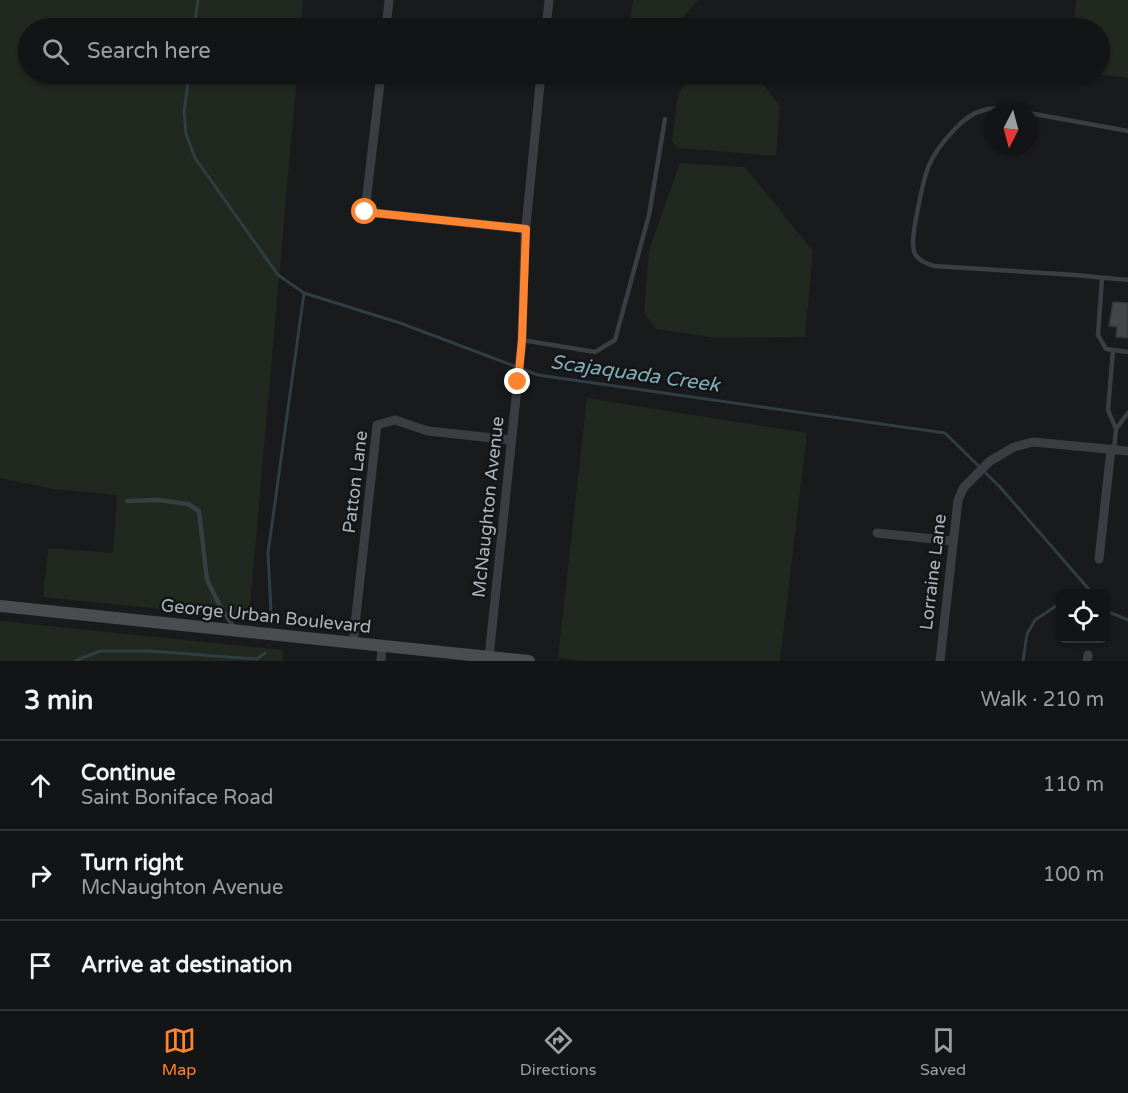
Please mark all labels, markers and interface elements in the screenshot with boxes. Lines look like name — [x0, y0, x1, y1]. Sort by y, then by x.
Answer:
search box — [18, 18, 1110, 84]
icon: search — [39, 35, 72, 68]
text: Search here — [87, 38, 211, 64]
north arrow — [984, 102, 1038, 156]
route start — [351, 198, 377, 224]
water label: Scajaquada Creek — [549, 350, 723, 398]
route end — [504, 368, 530, 394]
street label: McNaughton Avenue — [468, 415, 508, 599]
street label: Patton Lane — [338, 429, 372, 535]
street label: Lorraine Lane — [915, 513, 951, 631]
map controls — [1056, 589, 1110, 643]
button: locate — [1056, 589, 1110, 643]
street label: George Urban Boulevard — [160, 594, 372, 638]
text: 3 min — [24, 685, 93, 716]
text: Walk · 210 m — [981, 688, 1104, 712]
text: Continue — [81, 760, 176, 786]
icon: ahead — [24, 769, 57, 802]
text: 110 m — [1043, 773, 1104, 797]
text: Saint Boniface Road — [81, 786, 273, 810]
text: Turn right — [81, 850, 183, 876]
icon: right — [24, 859, 57, 892]
text: 100 m — [1043, 863, 1104, 887]
text: McNaughton Avenue — [81, 876, 283, 900]
icon: arrive — [24, 949, 57, 982]
text: Arrive at destination — [81, 952, 292, 978]
tab: Map — [162, 1024, 196, 1080]
tab: Directions — [520, 1024, 596, 1080]
tab: Saved — [920, 1024, 966, 1080]

